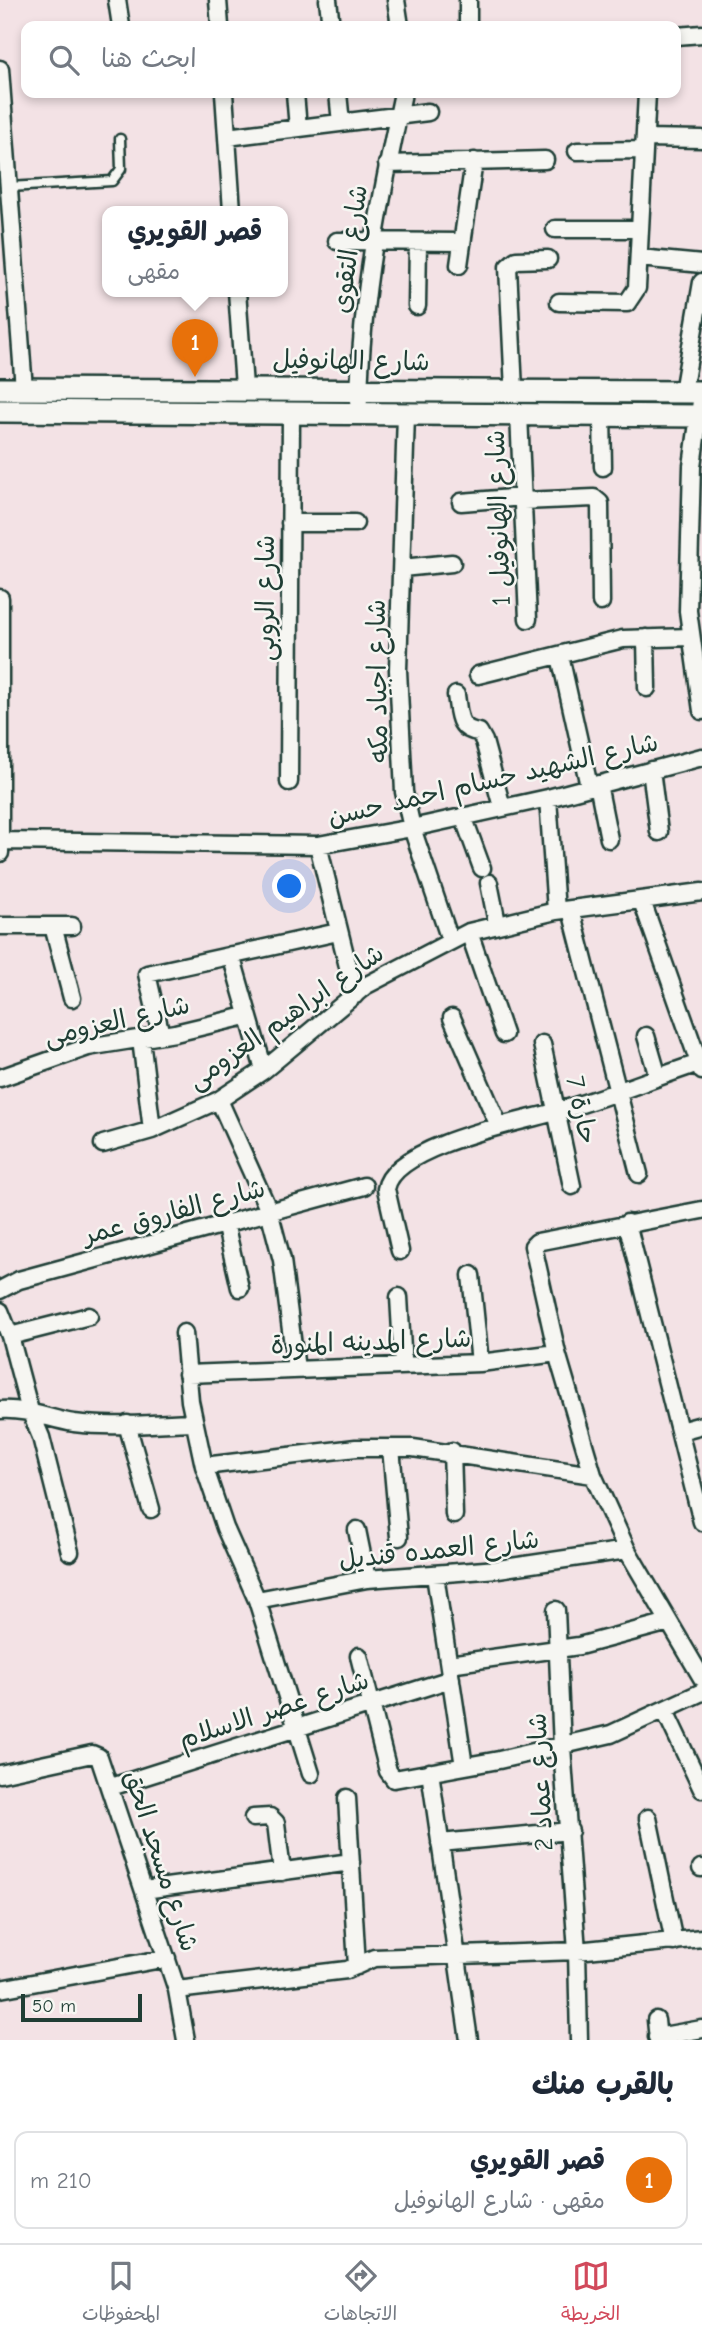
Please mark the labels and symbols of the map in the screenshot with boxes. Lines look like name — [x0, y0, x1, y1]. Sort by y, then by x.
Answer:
street label: شارع التقوى — [326, 183, 376, 315]
pin: 1 — [172, 319, 218, 377]
street label: شارع الهانوفيل — [272, 345, 430, 379]
street label: شارع الهانوفيل 1 — [481, 429, 519, 607]
street label: شارع الروبى — [251, 535, 283, 661]
street label: شارع اجياد مكه — [362, 599, 396, 763]
street label: شارع الشهيد حسام احمد حسن — [325, 727, 662, 837]
your location — [272, 869, 306, 903]
street label: شارع ابراهيم العزومى — [182, 938, 392, 1099]
street label: شارع العزومى — [41, 990, 193, 1054]
street label: حارة 7 — [559, 1073, 603, 1147]
street label: شارع الفاروق عمر — [78, 1173, 269, 1253]
street label: شارع المدينه المنورة — [270, 1324, 472, 1362]
street label: شارع العمده قنديل — [337, 1525, 541, 1577]
street label: شارع عصر الاسلام — [175, 1665, 374, 1759]
street label: شارع عماد 2 — [522, 1712, 562, 1852]
street label: شارع مسجد الحق — [116, 1767, 204, 1956]
scale bar — [21, 1991, 142, 2023]

